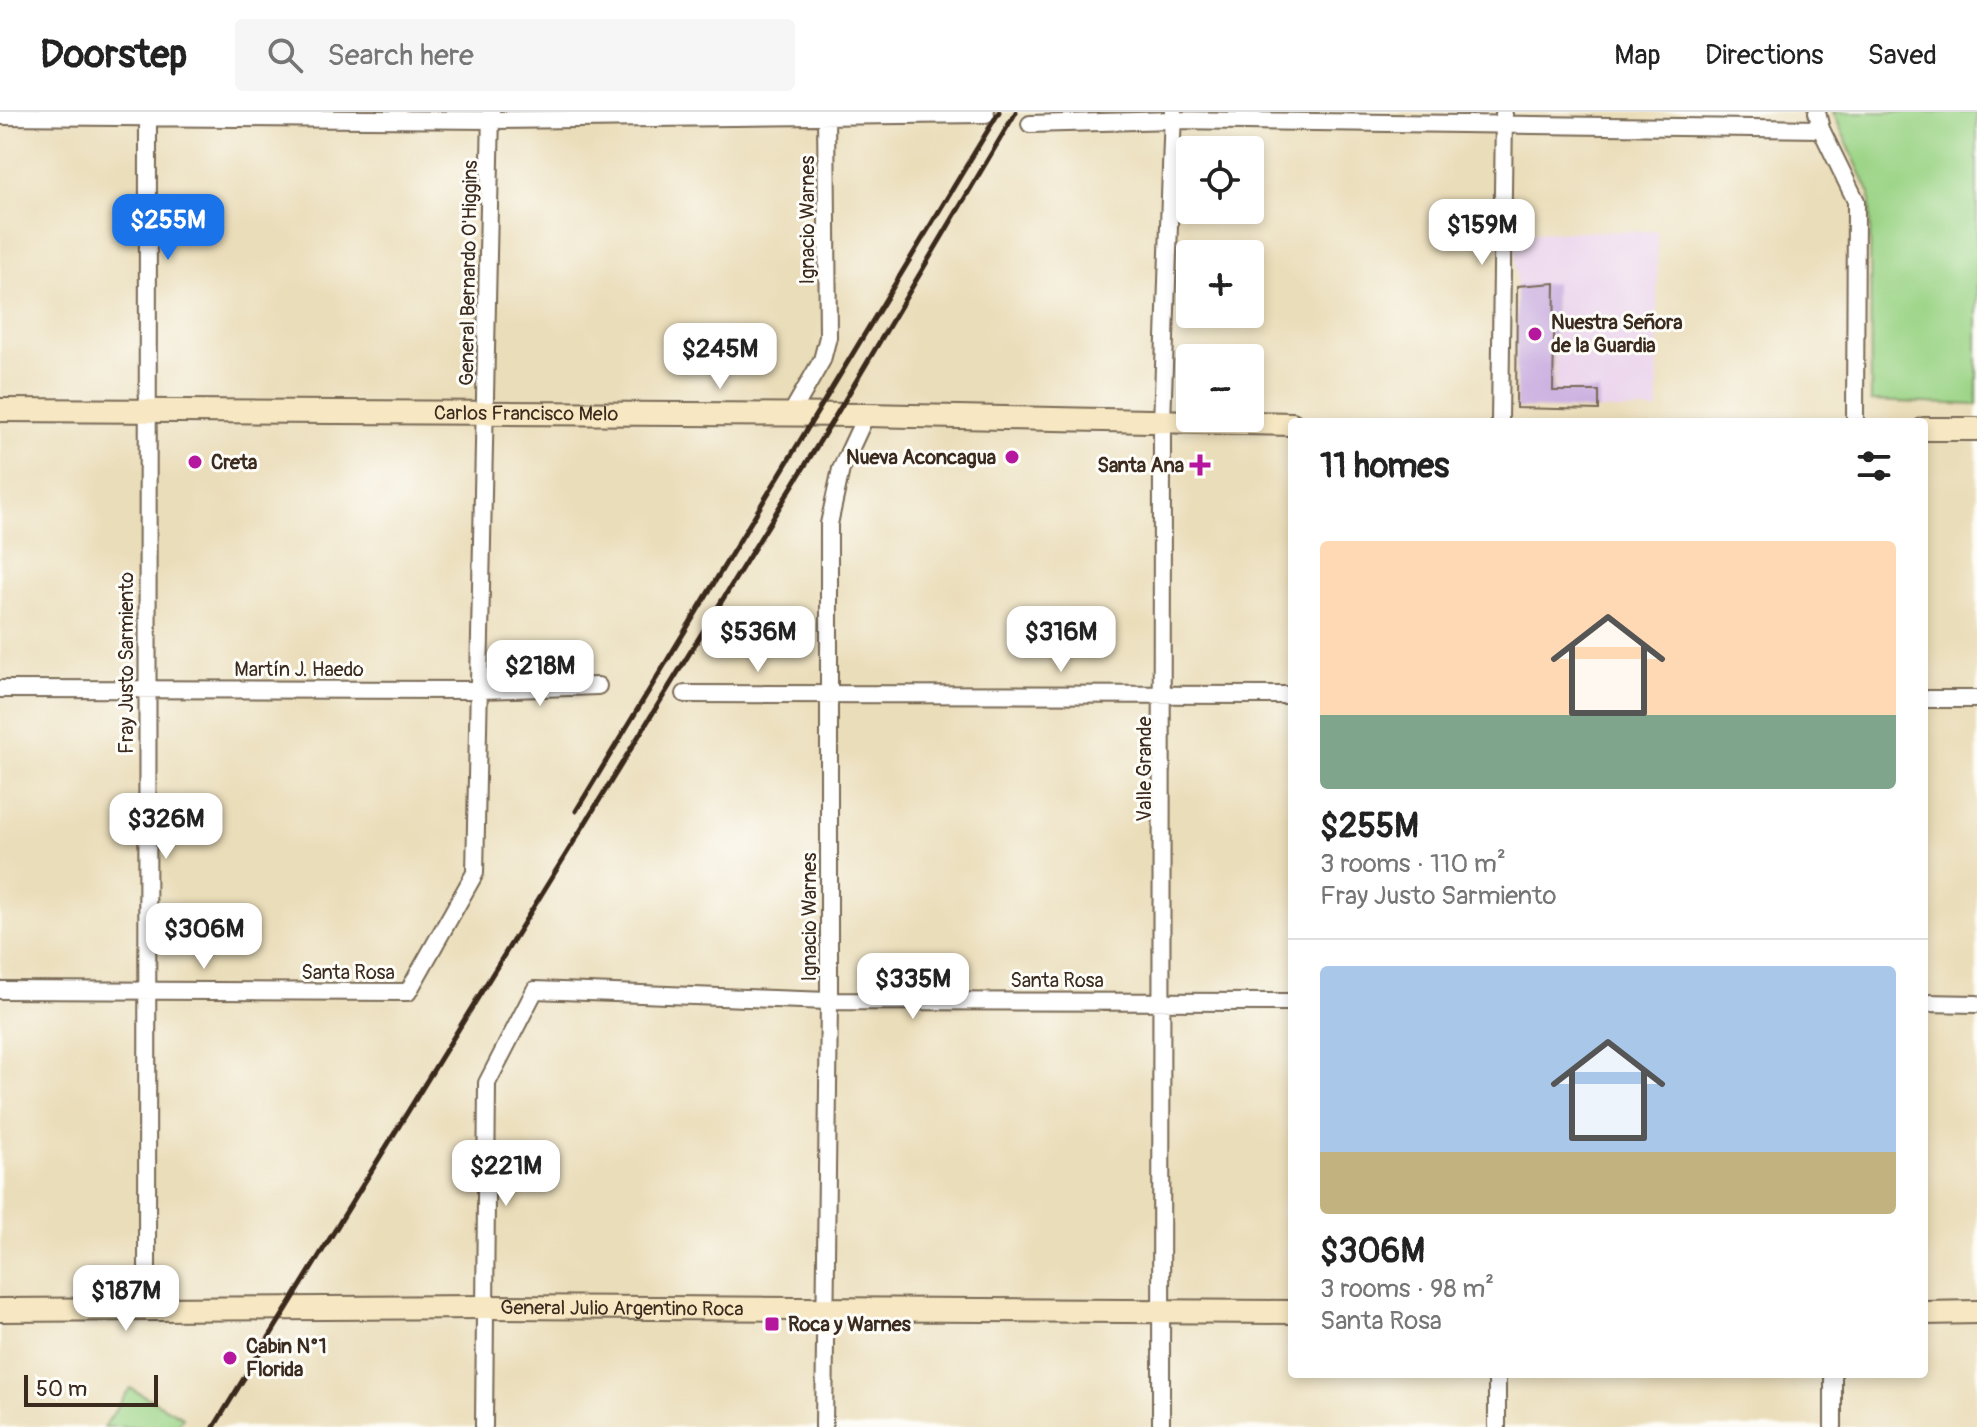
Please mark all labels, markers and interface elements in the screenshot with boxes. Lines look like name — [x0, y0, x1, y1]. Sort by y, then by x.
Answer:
search box — [235, 19, 795, 91]
text: Doorstep — [40, 31, 187, 79]
icon: search — [263, 33, 307, 77]
text: Search here — [327, 37, 474, 74]
text: Map — [1614, 38, 1661, 73]
text: Directions — [1705, 38, 1824, 73]
text: Saved — [1868, 38, 1937, 73]
map controls — [1176, 136, 1264, 432]
button: locate — [1176, 136, 1264, 224]
street label: Ignacio Warnes — [795, 156, 820, 284]
street label: General Bernardo O'Higgins — [454, 160, 483, 386]
pin: $255M — [112, 194, 224, 262]
pin: $159M — [1426, 199, 1538, 267]
text: $255M — [130, 204, 206, 236]
text: $159M — [1447, 209, 1517, 241]
button: + — [1176, 240, 1264, 328]
place label: Nuestra Señora de la Guardia — [1551, 310, 1682, 358]
pin: $245M — [664, 323, 776, 391]
marker: Nuestra Señora de la Guardia — [1526, 325, 1544, 343]
text: $245M — [682, 333, 758, 365]
button: − — [1176, 344, 1264, 432]
street label: Carlos Francisco Melo — [434, 401, 619, 427]
icon: filters — [1852, 444, 1896, 488]
place label: Nueva Aconcagua — [846, 445, 996, 470]
text: 11 homes — [1320, 445, 1449, 488]
marker: Nueva Aconcagua — [1003, 448, 1021, 466]
place label: Creta — [211, 450, 257, 475]
marker: Creta — [186, 453, 204, 471]
place label: Santa Ana — [1097, 453, 1184, 478]
marker: Santa Ana — [1191, 456, 1209, 474]
street label: Fray Justo Sarmiento — [114, 572, 139, 754]
icon: home — [1536, 593, 1680, 737]
pin: $536M — [702, 606, 814, 674]
pin: $316M — [1005, 606, 1117, 674]
text: $536M — [720, 616, 796, 648]
text: $316M — [1025, 616, 1097, 648]
pin: $218M — [484, 640, 596, 708]
text: $218M — [505, 650, 575, 682]
street label: Martín J. Haedo — [234, 657, 364, 682]
street label: Valle Grande — [1132, 716, 1157, 822]
pin: $326M — [110, 793, 222, 861]
text: $326M — [128, 803, 205, 835]
text: $255M — [1320, 805, 1419, 848]
text: 3 rooms · 110 m² — [1320, 848, 1506, 880]
street label: Ignacio Warnes — [797, 853, 822, 981]
text: Fray Justo Sarmiento — [1320, 880, 1556, 912]
pin: $306M — [148, 903, 260, 971]
text: $306M — [164, 913, 244, 945]
pin: $335M — [857, 953, 969, 1021]
street label: Santa Rosa — [301, 960, 395, 985]
text: $335M — [875, 963, 951, 995]
street label: Santa Rosa — [1010, 968, 1104, 993]
icon: home — [1536, 1018, 1680, 1162]
pin: $221M — [450, 1140, 562, 1208]
text: $221M — [470, 1150, 542, 1182]
text: $306M — [1320, 1230, 1425, 1273]
pin: $187M — [70, 1265, 182, 1333]
text: 3 rooms · 98 m² — [1320, 1273, 1494, 1305]
text: $187M — [91, 1275, 161, 1307]
street label: General Julio Argentino Roca — [500, 1295, 744, 1322]
text: Santa Rosa — [1320, 1305, 1442, 1337]
place label: Roca y Warnes — [788, 1312, 911, 1337]
marker: Roca y Warnes — [763, 1315, 781, 1333]
place label: Cabin N°1 Florida — [246, 1334, 327, 1382]
marker: Cabin N°1 Florida — [221, 1349, 239, 1367]
scale bar — [24, 1371, 158, 1407]
text: 50 m — [36, 1375, 87, 1403]

